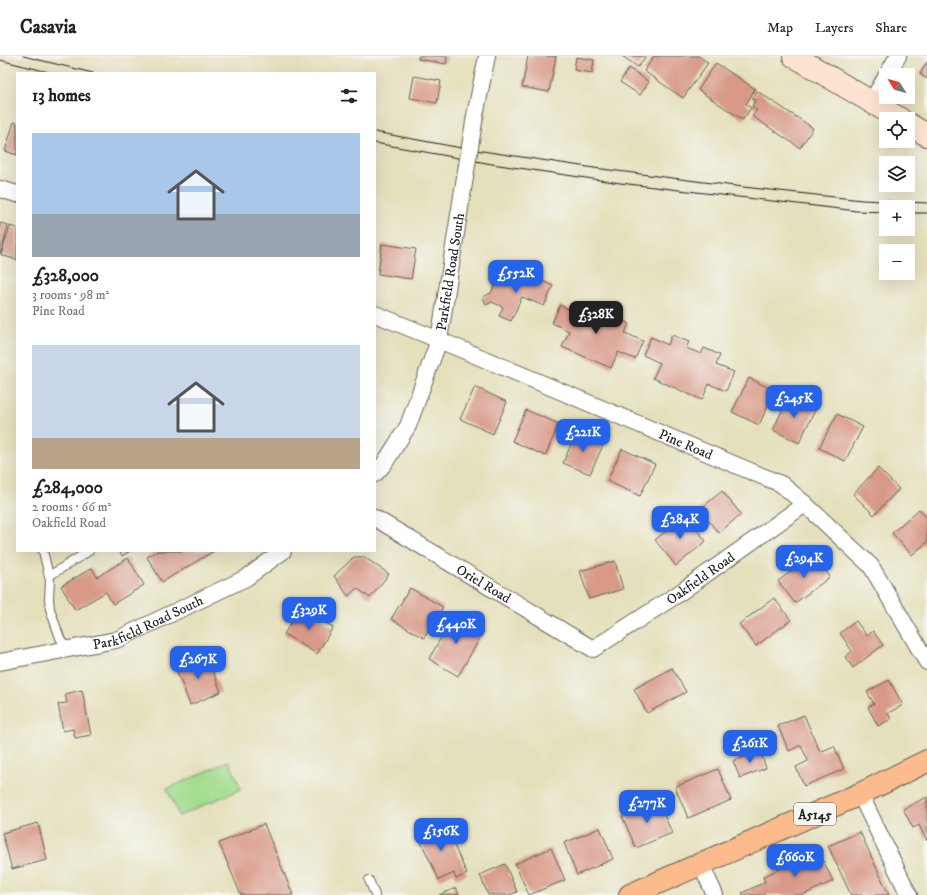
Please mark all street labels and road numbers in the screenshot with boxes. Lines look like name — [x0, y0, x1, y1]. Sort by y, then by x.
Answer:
street label: Parkfield Road South — [433, 211, 469, 332]
street label: Pine Road — [656, 426, 715, 464]
street label: Oakfield Road — [663, 549, 739, 609]
street label: Oriel Road — [453, 561, 514, 608]
street label: Parkfield Road South — [91, 591, 207, 654]
road number: A5145 — [794, 803, 836, 825]

